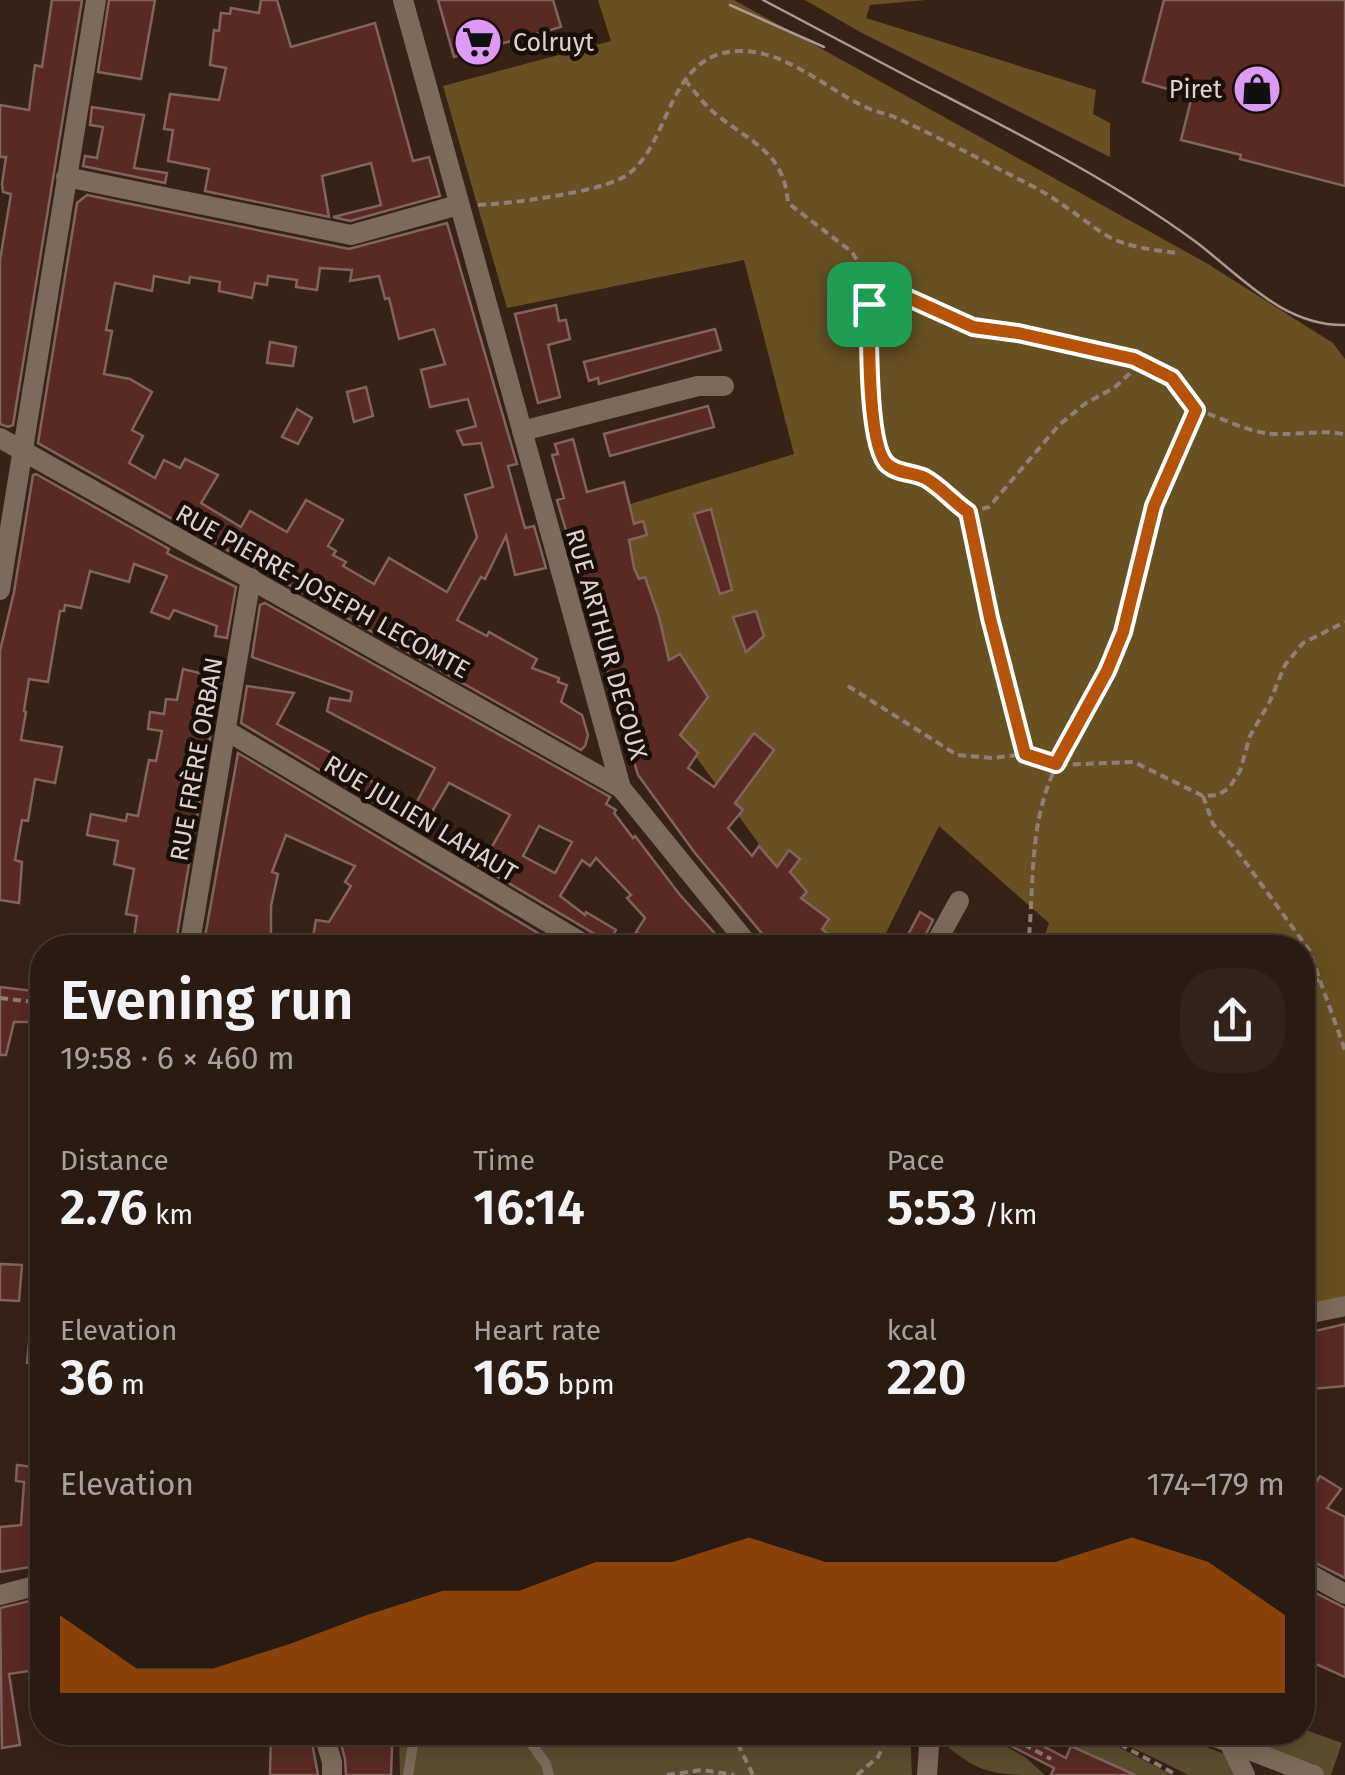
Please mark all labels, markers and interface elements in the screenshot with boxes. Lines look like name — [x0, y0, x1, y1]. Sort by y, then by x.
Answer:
supermarket icon: Colruyt — [452, 16, 504, 68]
place label: Colruyt — [513, 28, 595, 58]
shop icon: Piret — [1231, 63, 1283, 115]
place label: Piret — [1169, 75, 1223, 105]
pin — [827, 262, 912, 347]
icon: arrive — [842, 277, 897, 332]
street label: RUE PIERRE-JOSEPH LECOMTE — [170, 498, 475, 685]
street label: RUE ARTHUR DECOUX — [559, 525, 653, 764]
street label: RUE FRÈRE ORBAN — [163, 655, 230, 863]
street label: RUE JULIEN LAHAUT — [319, 749, 523, 888]
text: Evening run — [60, 968, 354, 1034]
button: share — [1180, 968, 1285, 1073]
text: 19:58 · 6 × 460 m — [60, 1039, 295, 1077]
text: Distance — [60, 1144, 169, 1177]
text: Time — [473, 1144, 535, 1177]
text: Pace — [887, 1144, 945, 1177]
text: 2.76 — [60, 1177, 148, 1237]
text: 16:14 — [473, 1177, 585, 1237]
text: 5:53 — [887, 1177, 977, 1237]
text: km — [148, 1198, 193, 1231]
text: /km — [977, 1198, 1037, 1231]
text: Elevation — [60, 1314, 177, 1347]
text: Heart rate — [473, 1314, 601, 1347]
text: kcal — [887, 1314, 937, 1347]
text: 36 — [60, 1347, 114, 1407]
text: 165 — [473, 1347, 550, 1407]
text: 220 — [887, 1347, 967, 1407]
text: m — [114, 1368, 145, 1401]
text: bpm — [550, 1368, 615, 1401]
text: Elevation — [60, 1465, 194, 1503]
text: 174–179 m — [1147, 1465, 1285, 1503]

